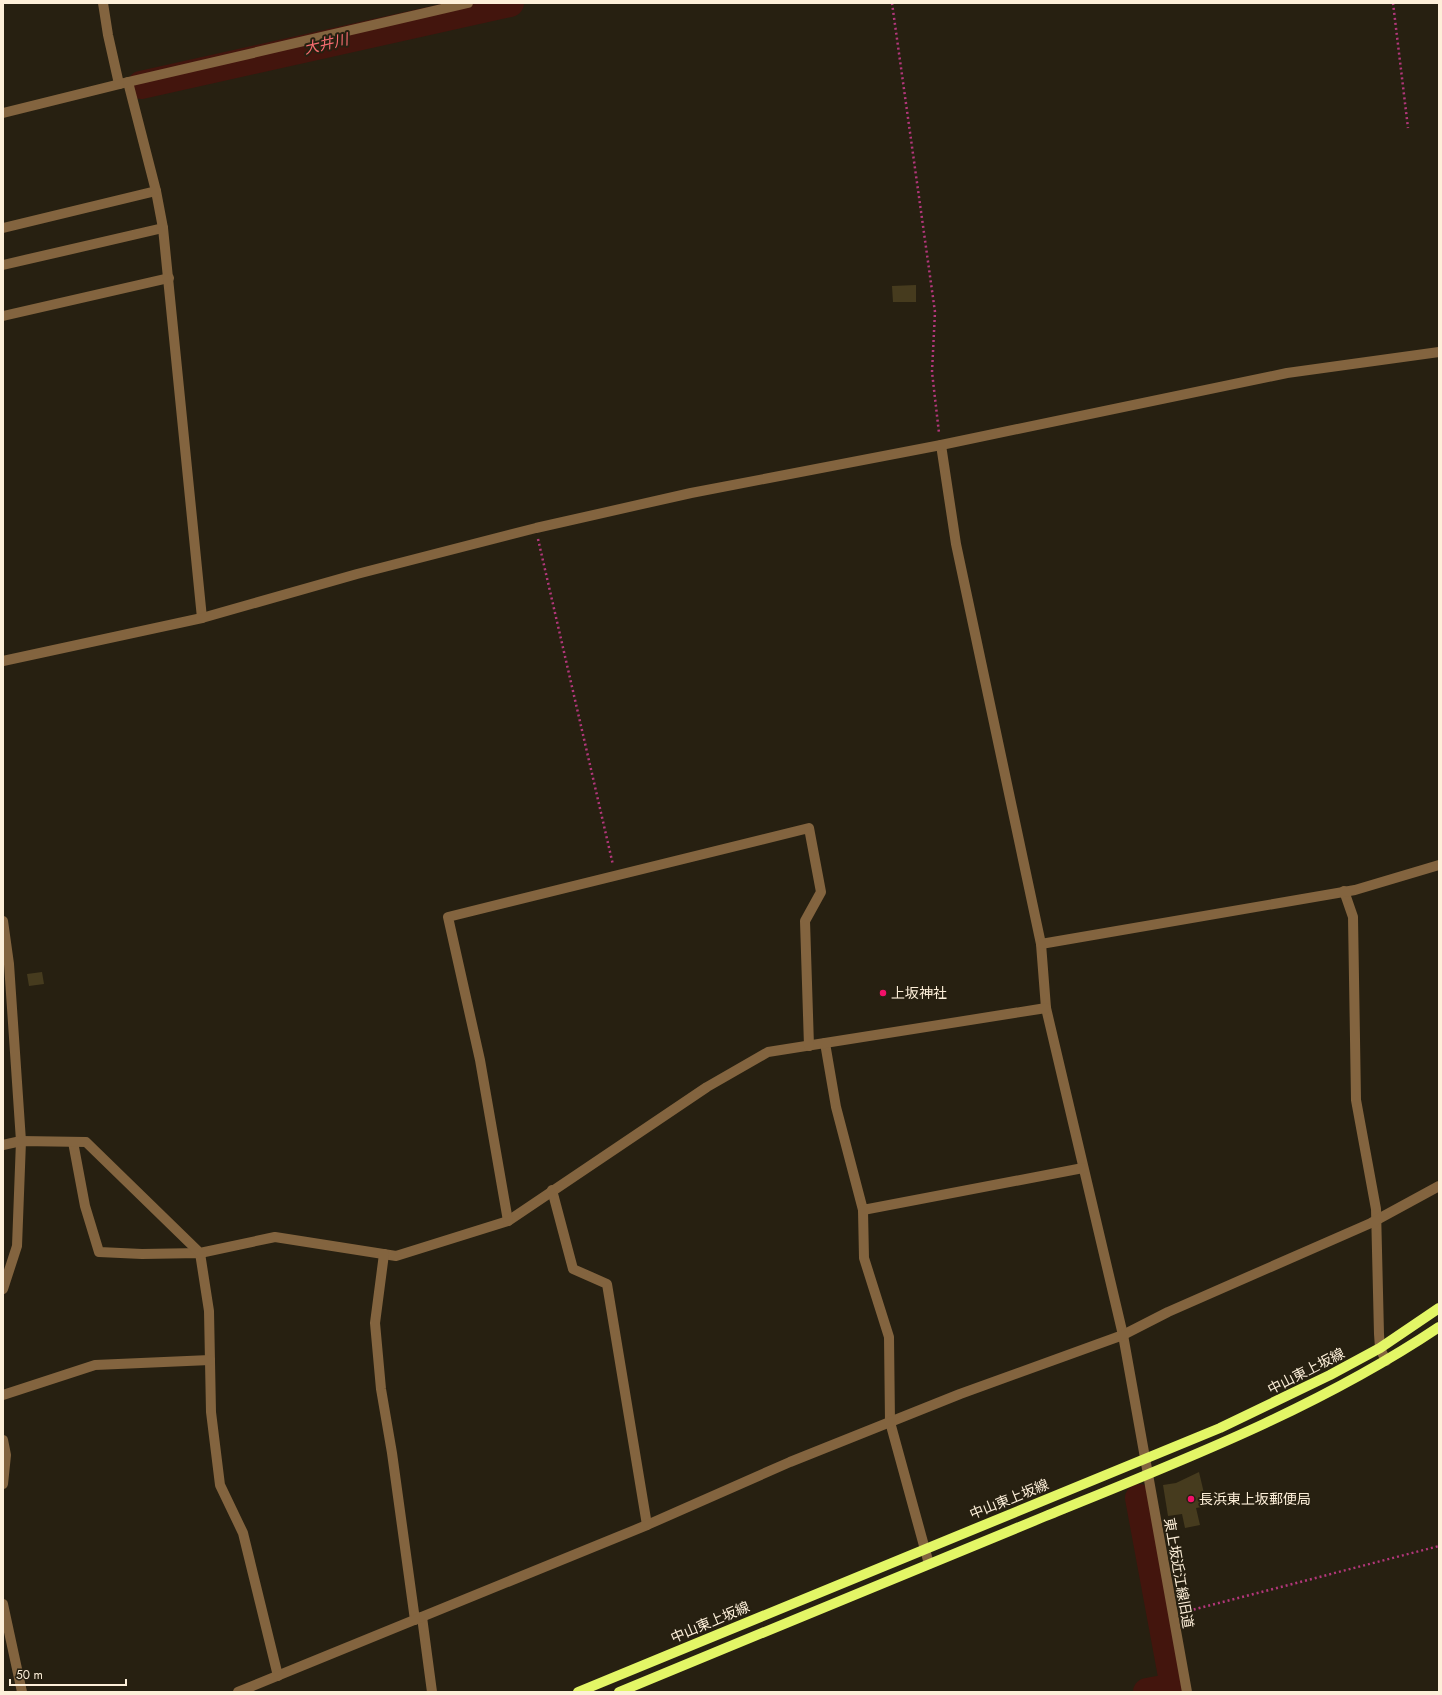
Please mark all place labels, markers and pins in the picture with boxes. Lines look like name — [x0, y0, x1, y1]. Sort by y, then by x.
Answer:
place label: 上坂神社 — [891, 983, 947, 1003]
marker: 上坂神社 — [878, 988, 888, 998]
place label: 長浜東上坂郵便局 — [1199, 1489, 1311, 1509]
marker: 長浜東上坂郵便局 — [1186, 1494, 1196, 1504]

